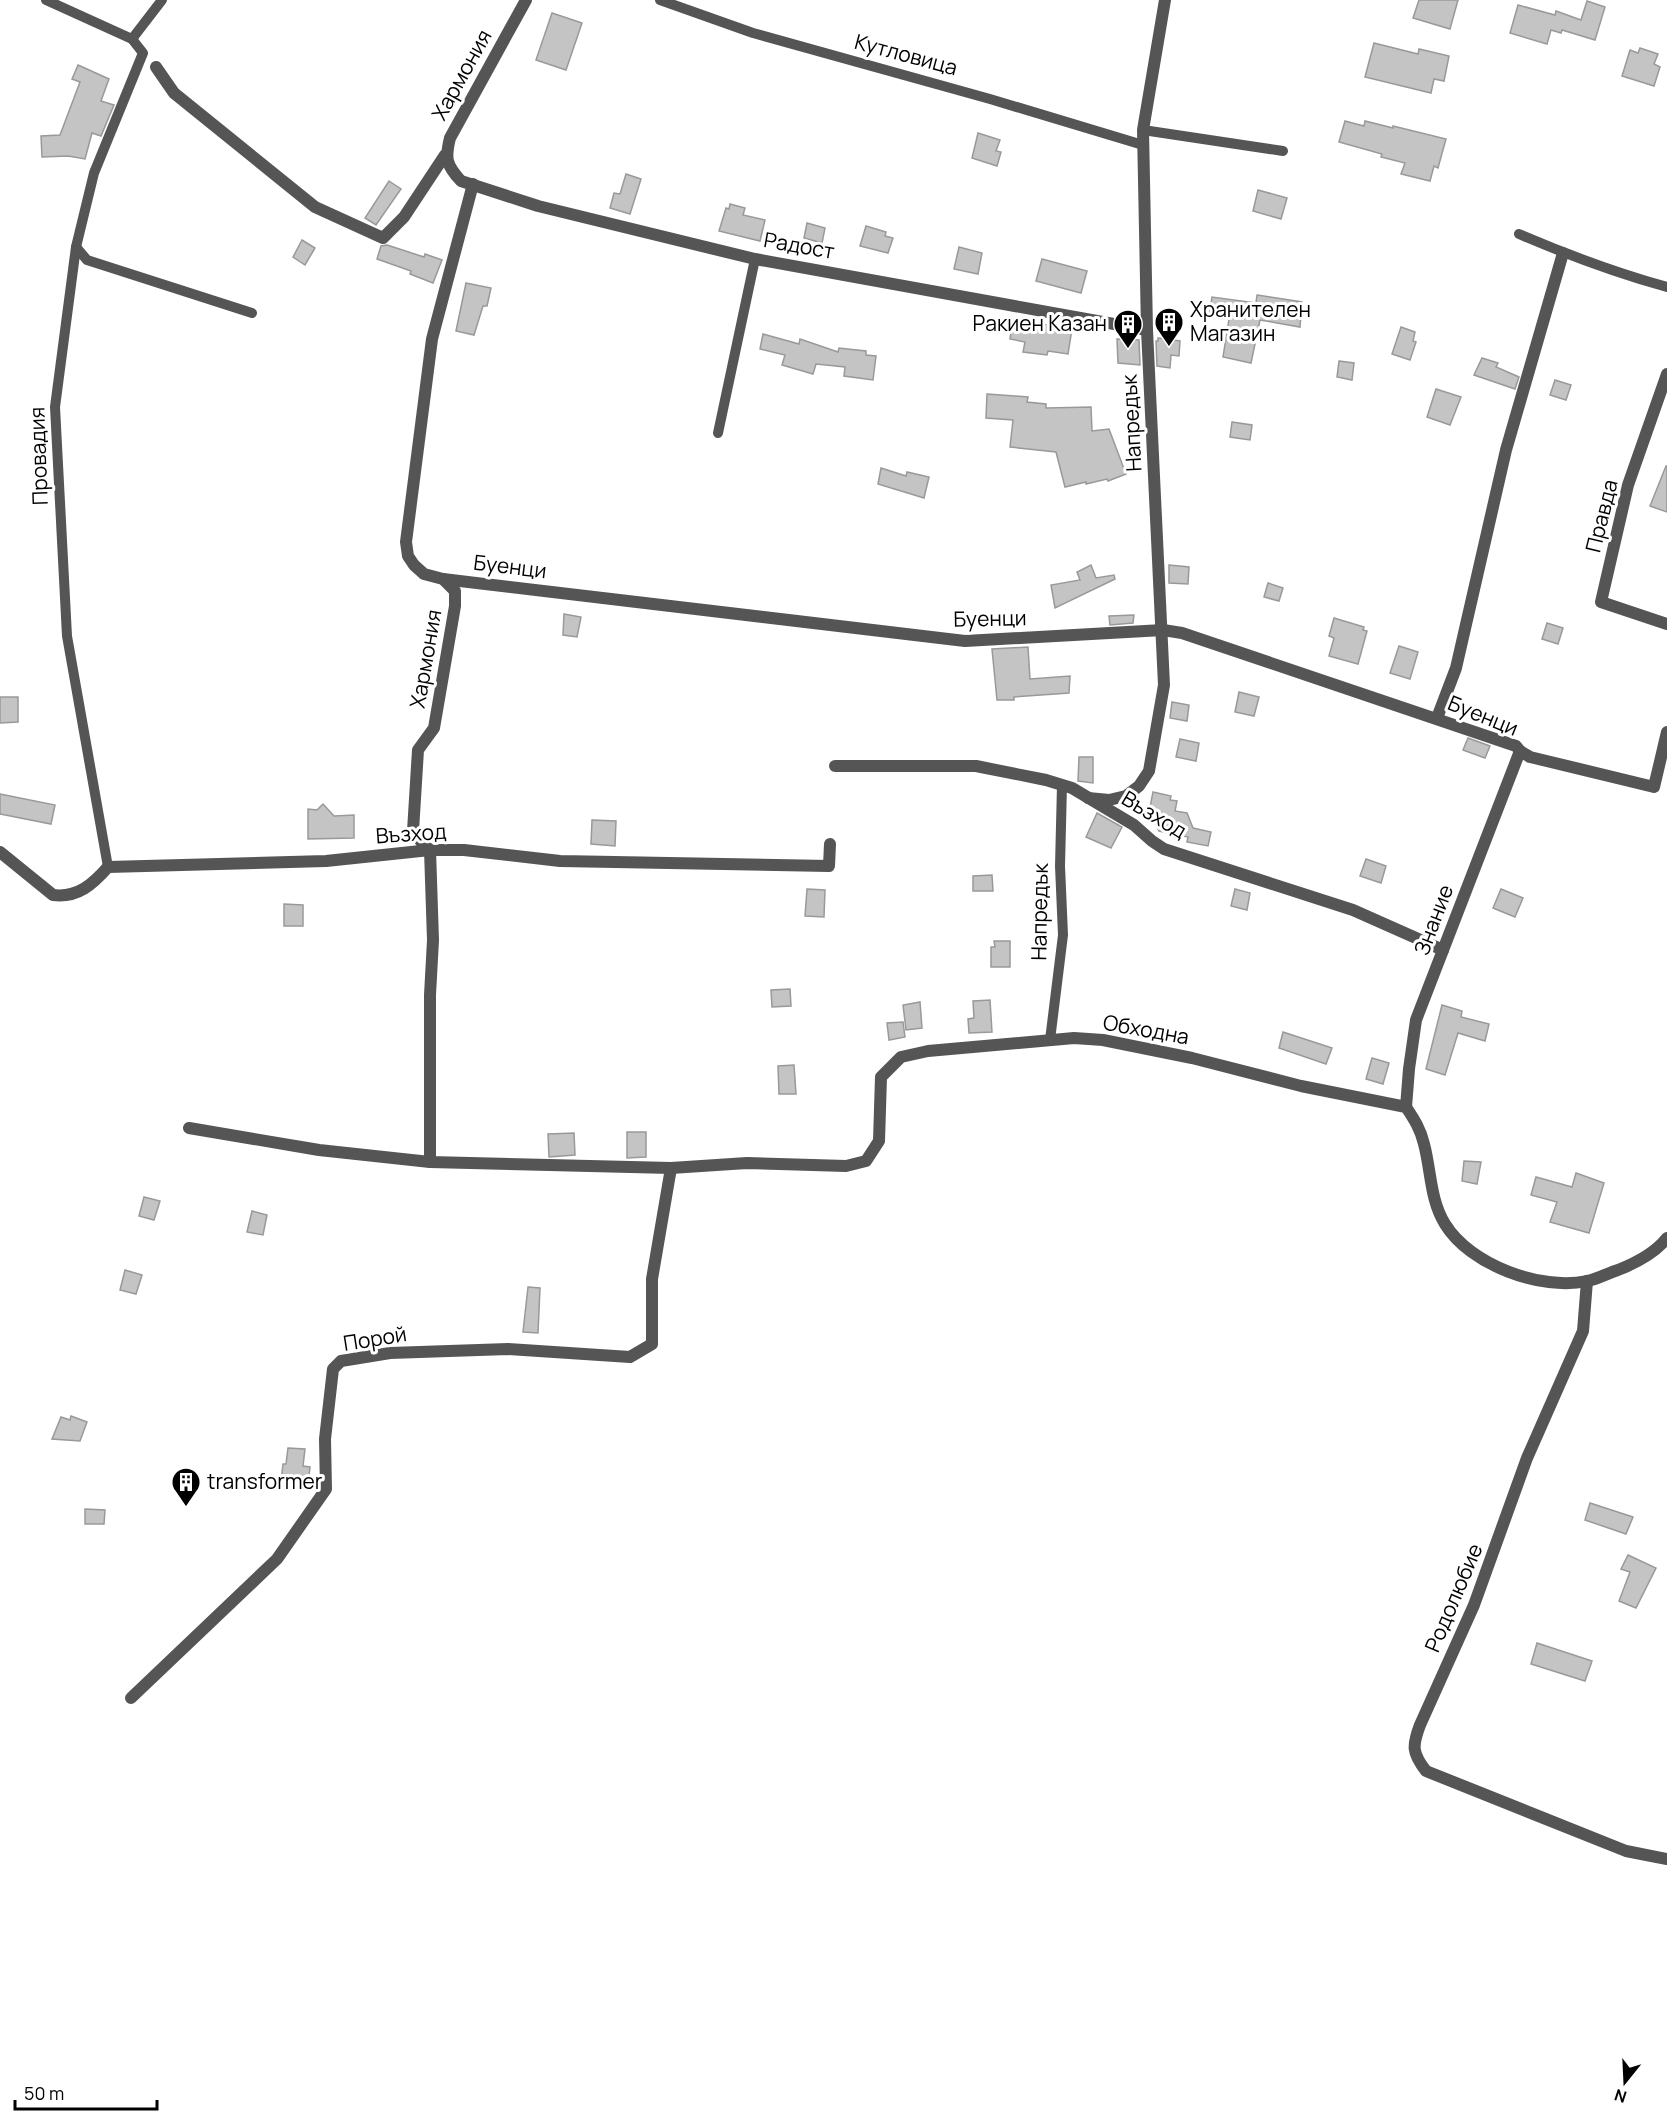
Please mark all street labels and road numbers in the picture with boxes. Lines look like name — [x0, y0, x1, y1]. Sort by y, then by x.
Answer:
street label: Хармония — [425, 24, 498, 125]
street label: Кутловица — [852, 27, 961, 81]
street label: Радост — [762, 225, 837, 265]
street label: Напредък — [1114, 373, 1148, 472]
street label: Провадия — [22, 406, 54, 506]
street label: Правда — [1578, 476, 1624, 555]
street label: Буенци — [472, 548, 548, 584]
street label: Буенци — [953, 603, 1027, 633]
street label: Хармония — [403, 607, 447, 710]
street label: Буенци — [1444, 688, 1523, 742]
street label: Възход — [1117, 784, 1192, 844]
street label: Възход — [375, 817, 447, 849]
street label: Напредък — [1024, 862, 1054, 961]
street label: Знание — [1407, 880, 1459, 959]
street label: Обходна — [1101, 1008, 1191, 1050]
street label: Порой — [341, 1319, 409, 1357]
street label: Родолюбие — [1418, 1539, 1488, 1656]

